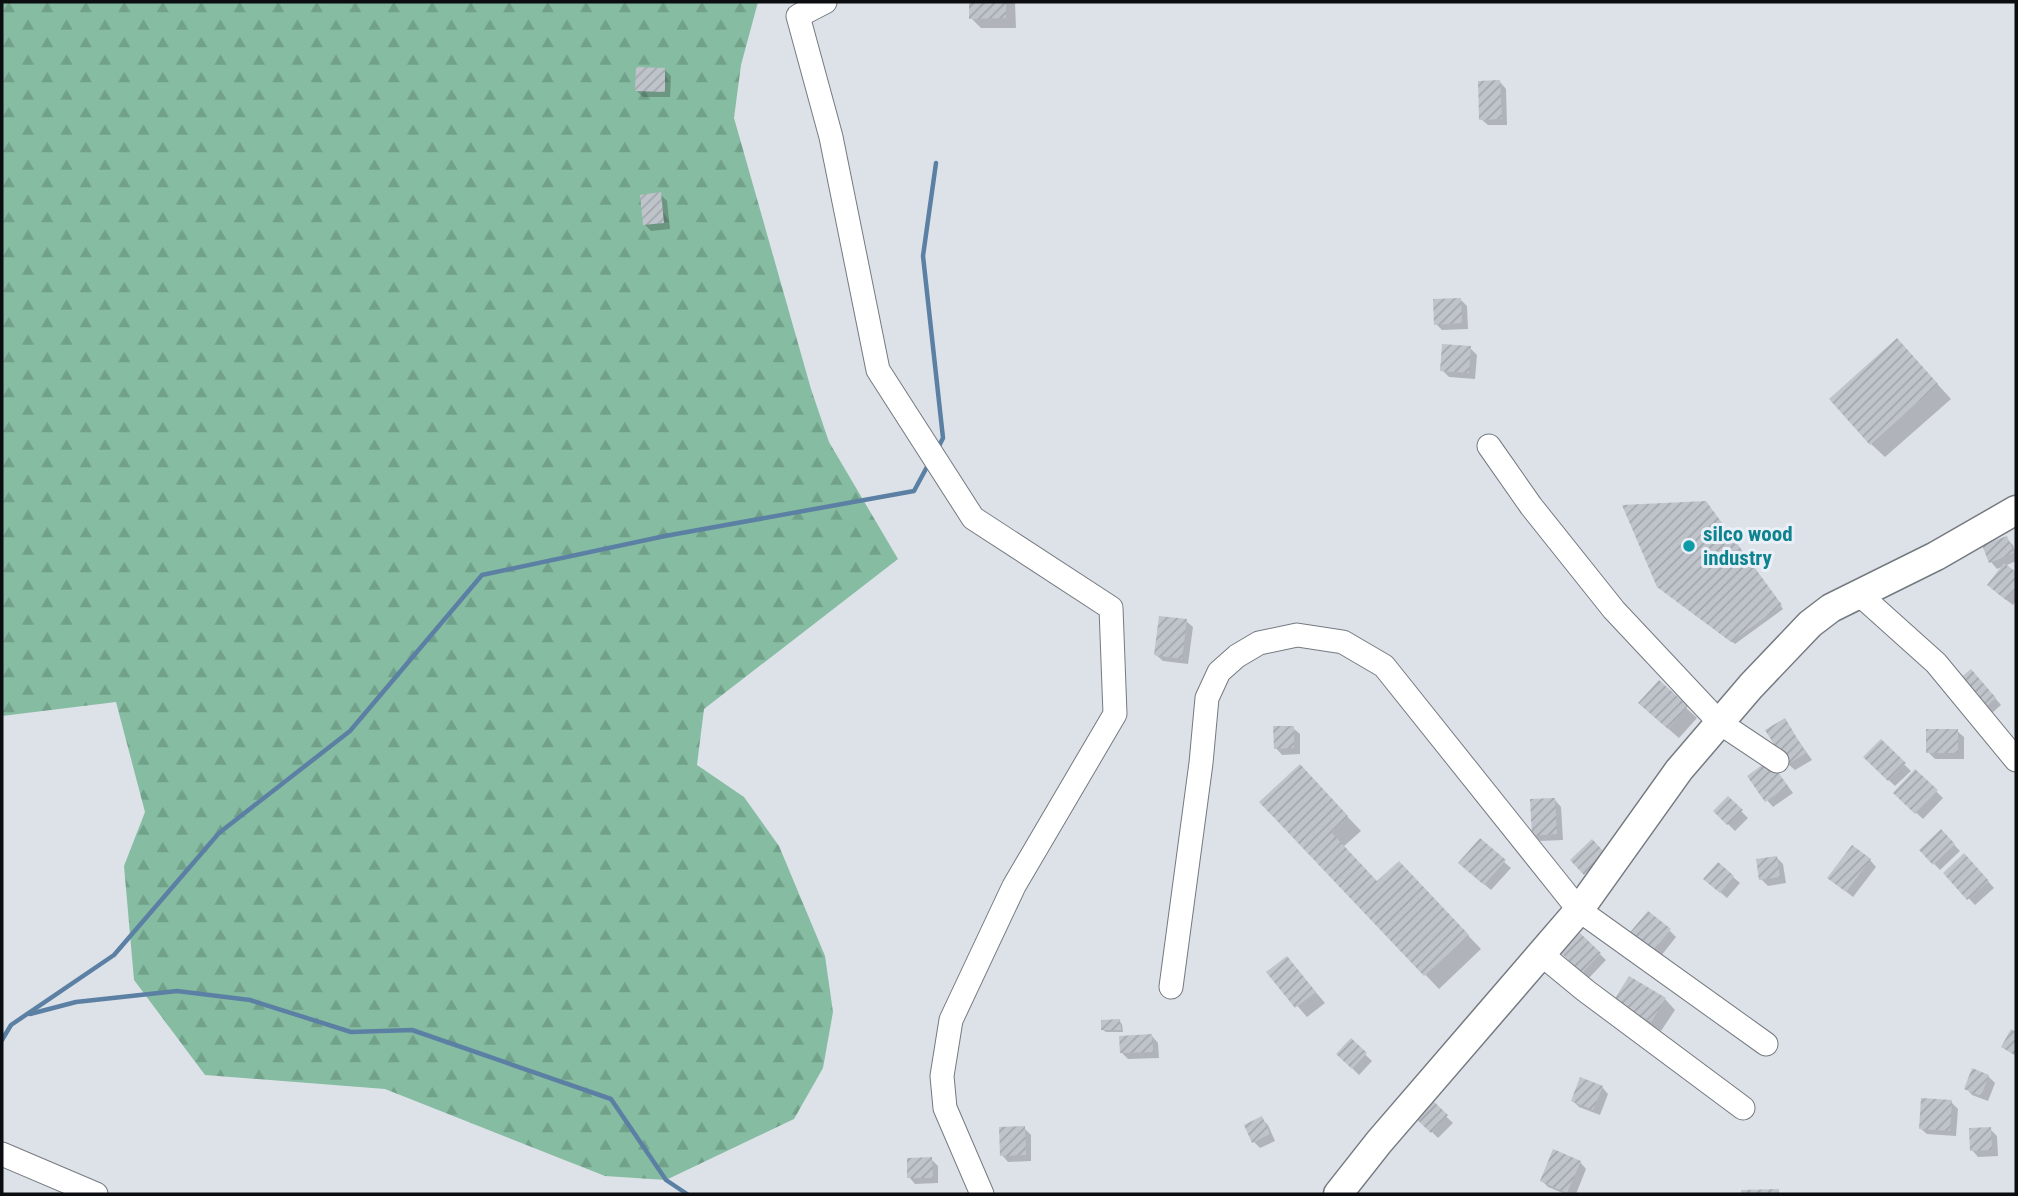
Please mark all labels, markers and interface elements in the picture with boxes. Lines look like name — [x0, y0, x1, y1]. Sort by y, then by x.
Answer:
place label: silco wood industry — [1703, 522, 1793, 570]
marker: silco wood industry — [1681, 538, 1697, 554]

